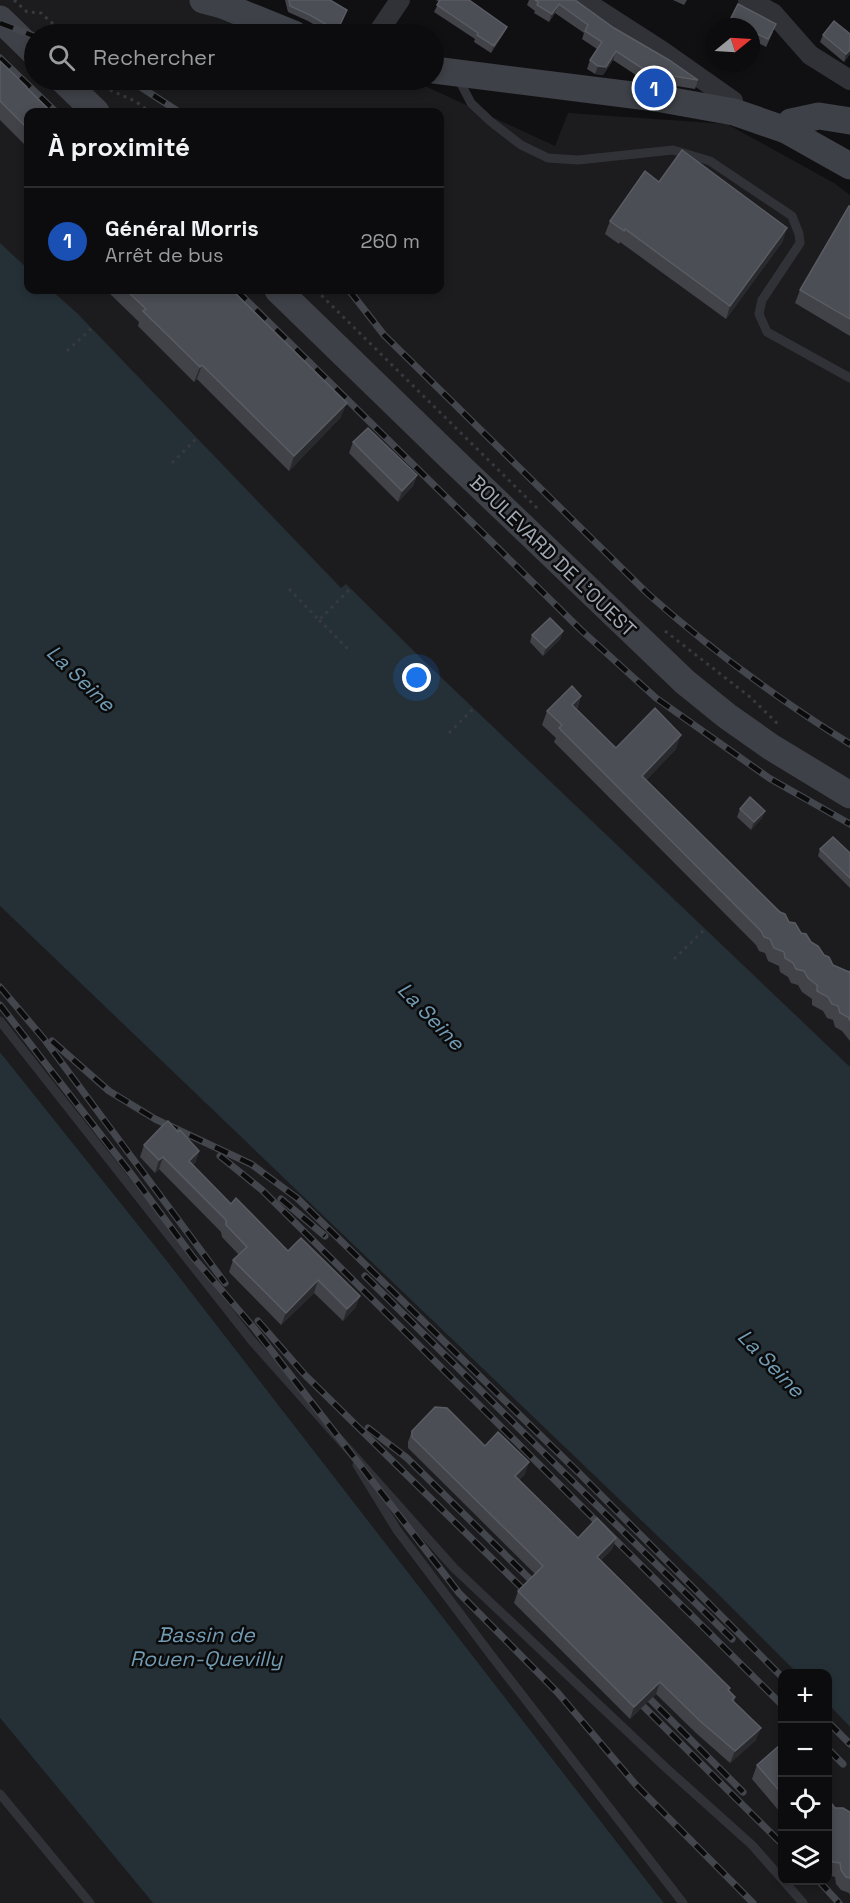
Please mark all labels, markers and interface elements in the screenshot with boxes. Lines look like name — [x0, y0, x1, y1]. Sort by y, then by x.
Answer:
north arrow — [706, 18, 760, 72]
search box — [24, 24, 444, 90]
icon: search — [45, 41, 78, 74]
text: Rechercher — [93, 43, 215, 71]
pin: 1 — [634, 66, 674, 110]
text: À proximité — [48, 130, 190, 164]
text: Général Morris — [105, 214, 259, 242]
text: 1 — [63, 228, 72, 254]
text: 260 m — [361, 228, 420, 254]
text: Arrêt de bus — [105, 242, 224, 268]
street label: BOULEVARD DE L'OUEST — [464, 470, 642, 643]
water label: La Seine — [41, 639, 122, 718]
your location — [402, 663, 431, 692]
water label: La Seine — [392, 976, 471, 1057]
water label: La Seine — [732, 1323, 811, 1404]
water label: Bassin de Rouen-Quevilly — [130, 1621, 283, 1672]
map controls — [778, 1669, 832, 1885]
button: + — [778, 1669, 832, 1723]
button: − — [778, 1723, 832, 1777]
button: locate — [778, 1777, 832, 1831]
button: layers — [778, 1831, 832, 1885]

